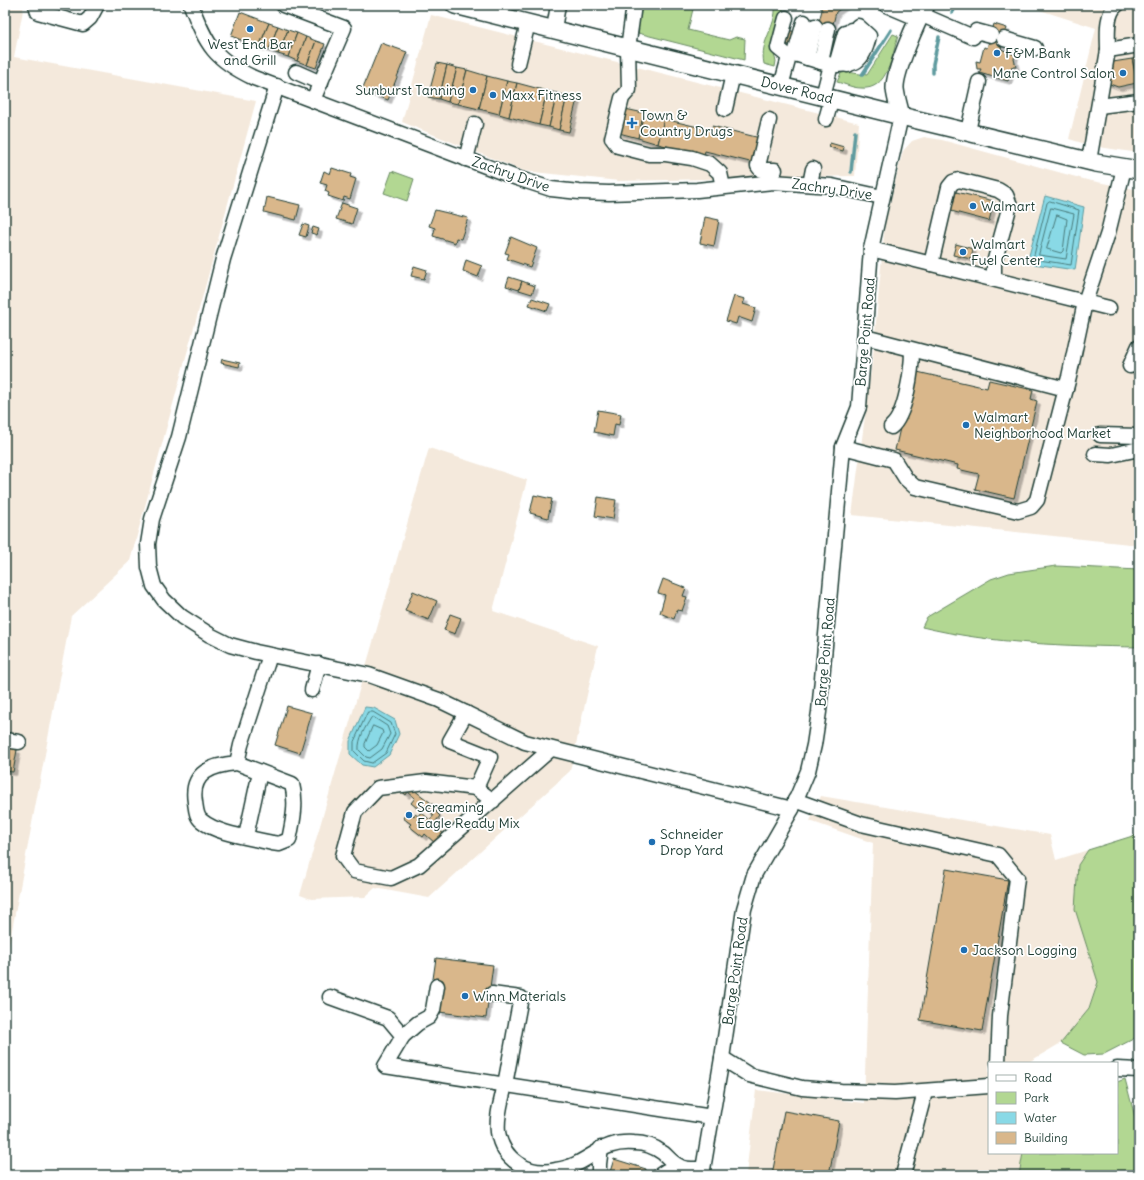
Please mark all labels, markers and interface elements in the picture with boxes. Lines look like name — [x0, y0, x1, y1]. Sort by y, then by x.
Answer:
marker: West End Bar and Grill — [245, 24, 255, 34]
place label: West End Bar and Grill — [208, 35, 293, 69]
place label: F&M Bank — [1005, 44, 1071, 62]
marker: F&M Bank — [992, 48, 1002, 58]
place label: Mane Control Salon — [992, 64, 1115, 82]
marker: Mane Control Salon — [1118, 68, 1128, 78]
street label: Dover Road — [759, 72, 835, 108]
place label: Sunburst Tanning — [355, 81, 465, 99]
marker: Sunburst Tanning — [468, 85, 478, 95]
place label: Maxx Fitness — [501, 86, 582, 104]
marker: Maxx Fitness — [488, 90, 498, 100]
place label: Town & Country Drugs — [640, 106, 733, 140]
marker: Town & Country Drugs — [627, 118, 637, 128]
street label: Zachry Drive — [470, 152, 552, 196]
street label: Zachry Drive — [791, 174, 873, 204]
place label: Walmart — [981, 197, 1035, 215]
marker: Walmart — [968, 201, 978, 211]
place label: Walmart Fuel Center — [971, 235, 1043, 269]
marker: Walmart Fuel Center — [958, 247, 968, 257]
street label: Barge Point Road — [851, 277, 879, 387]
place label: Walmart Neighborhood Market — [974, 408, 1111, 442]
marker: Walmart Neighborhood Market — [961, 420, 971, 430]
street label: Barge Point Road — [811, 597, 839, 707]
place label: Screaming Eagle Ready Mix — [417, 798, 520, 832]
marker: Screaming Eagle Ready Mix — [404, 810, 414, 820]
place label: Schneider Drop Yard — [660, 825, 723, 859]
marker: Schneider Drop Yard — [647, 837, 657, 847]
street label: Barge Point Road — [718, 916, 752, 1026]
place label: Jackson Logging — [972, 941, 1077, 959]
marker: Jackson Logging — [959, 945, 969, 955]
place label: Winn Materials — [473, 987, 566, 1005]
marker: Winn Materials — [460, 991, 470, 1001]
legend — [988, 1062, 1118, 1154]
text: Road — [1024, 1070, 1052, 1085]
text: Park — [1024, 1090, 1049, 1105]
text: Water — [1024, 1110, 1057, 1125]
text: Building — [1024, 1130, 1068, 1145]

